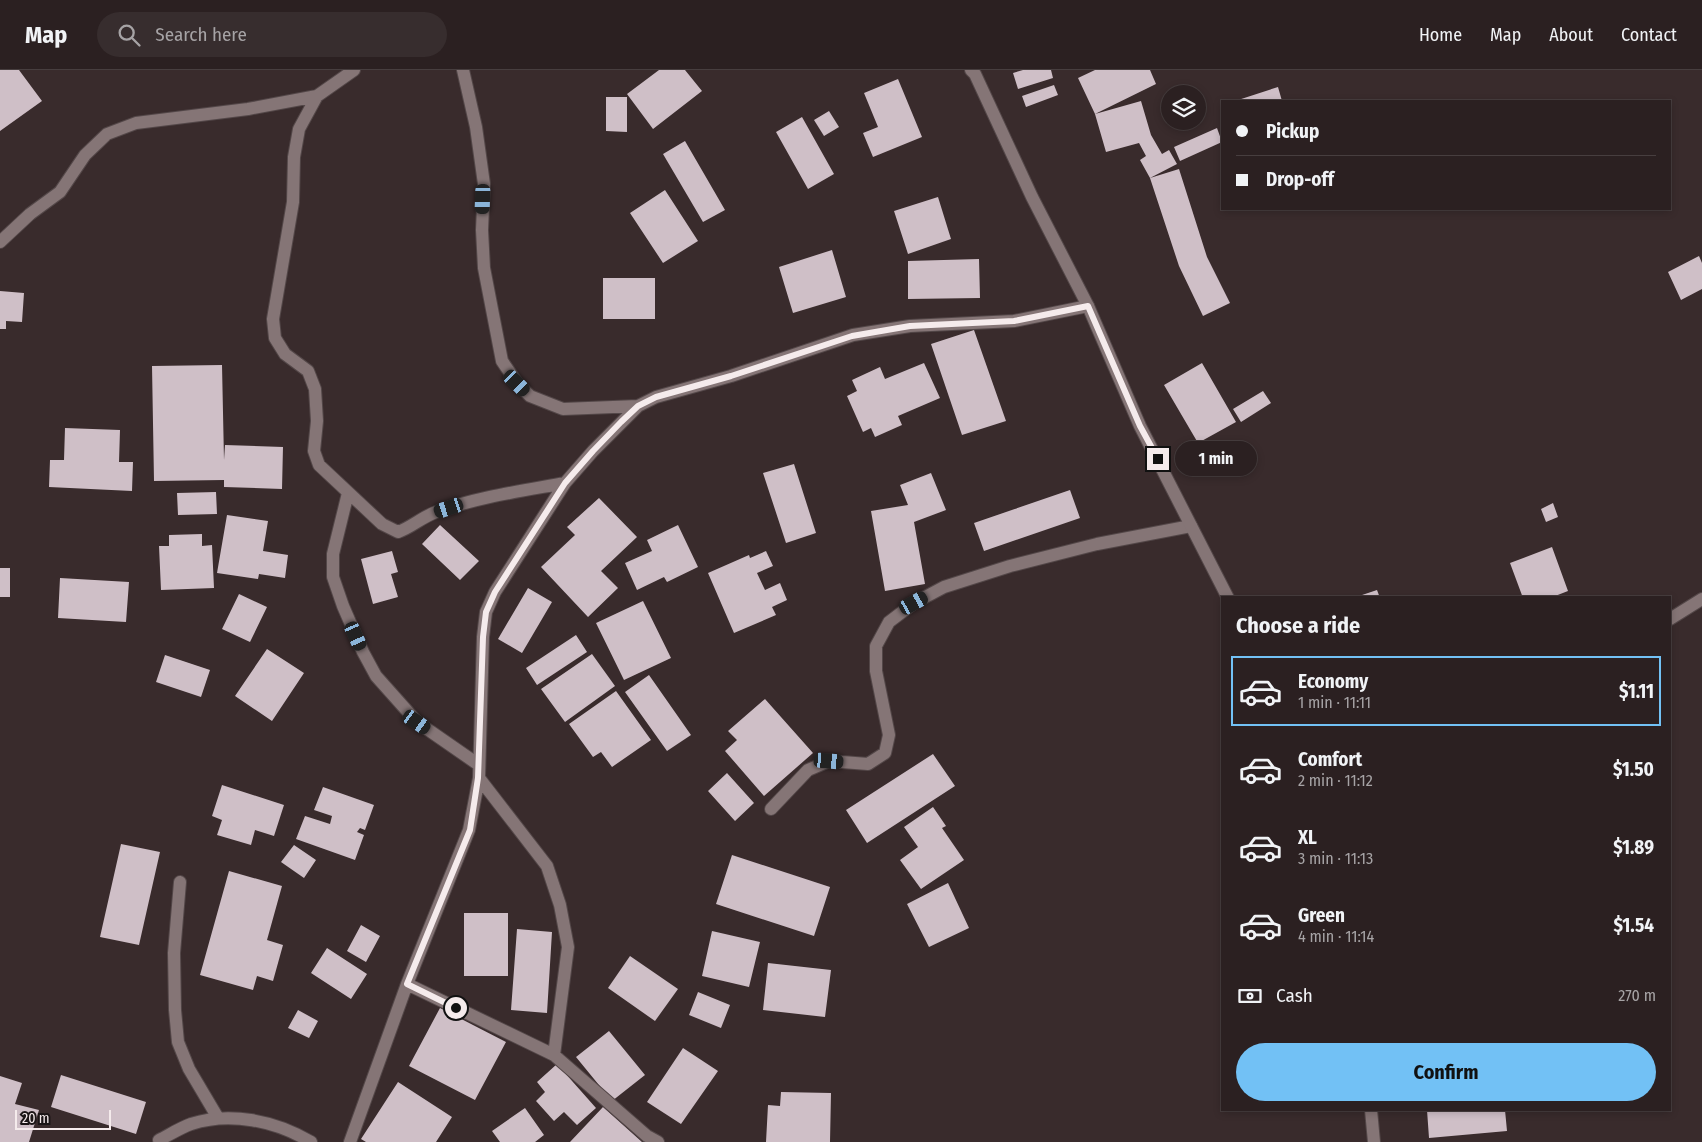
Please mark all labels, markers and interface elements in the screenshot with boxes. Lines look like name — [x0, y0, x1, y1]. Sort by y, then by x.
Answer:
search box — [97, 12, 447, 57]
text: Map — [25, 21, 67, 49]
icon: search — [115, 21, 143, 49]
text: Search here — [155, 23, 247, 46]
text: Home — [1419, 24, 1462, 46]
text: Map — [1490, 24, 1521, 46]
text: About — [1549, 24, 1593, 46]
text: Contact — [1621, 24, 1677, 46]
map controls — [1161, 85, 1206, 130]
button: layers — [1161, 85, 1206, 130]
text: Pickup — [1266, 120, 1319, 143]
text: Drop-off — [1266, 168, 1334, 191]
car — [474, 184, 491, 214]
car — [501, 367, 532, 399]
callout: 1 min — [1176, 442, 1258, 476]
route end — [1147, 448, 1169, 470]
text: 1 min — [1199, 449, 1233, 468]
car — [432, 496, 465, 520]
car — [897, 589, 930, 617]
text: Choose a ride — [1236, 612, 1360, 639]
car — [343, 619, 368, 653]
icon: car — [1238, 669, 1283, 714]
text: Economy — [1298, 670, 1368, 693]
text: $1.11 — [1619, 680, 1654, 703]
text: 1 min · 11:11 — [1298, 693, 1371, 712]
car — [400, 707, 433, 737]
icon: car — [1238, 747, 1283, 792]
text: Comfort — [1298, 748, 1362, 771]
car — [813, 752, 844, 770]
text: $1.50 — [1613, 758, 1654, 781]
text: 2 min · 11:12 — [1298, 771, 1373, 790]
icon: car — [1238, 825, 1283, 870]
text: XL — [1298, 826, 1317, 849]
text: $1.89 — [1613, 836, 1654, 859]
text: 3 min · 11:13 — [1298, 849, 1373, 868]
icon: car — [1238, 903, 1283, 948]
text: Green — [1298, 904, 1345, 927]
text: $1.54 — [1614, 914, 1654, 937]
text: 4 min · 11:14 — [1298, 927, 1374, 946]
icon: cash — [1236, 982, 1264, 1010]
text: Cash — [1276, 984, 1313, 1007]
text: 270 m — [1618, 986, 1656, 1005]
route start — [445, 997, 467, 1019]
button: Confirm — [1236, 1043, 1656, 1101]
scale bar — [15, 1107, 111, 1130]
text: 20 m — [22, 1110, 50, 1127]

